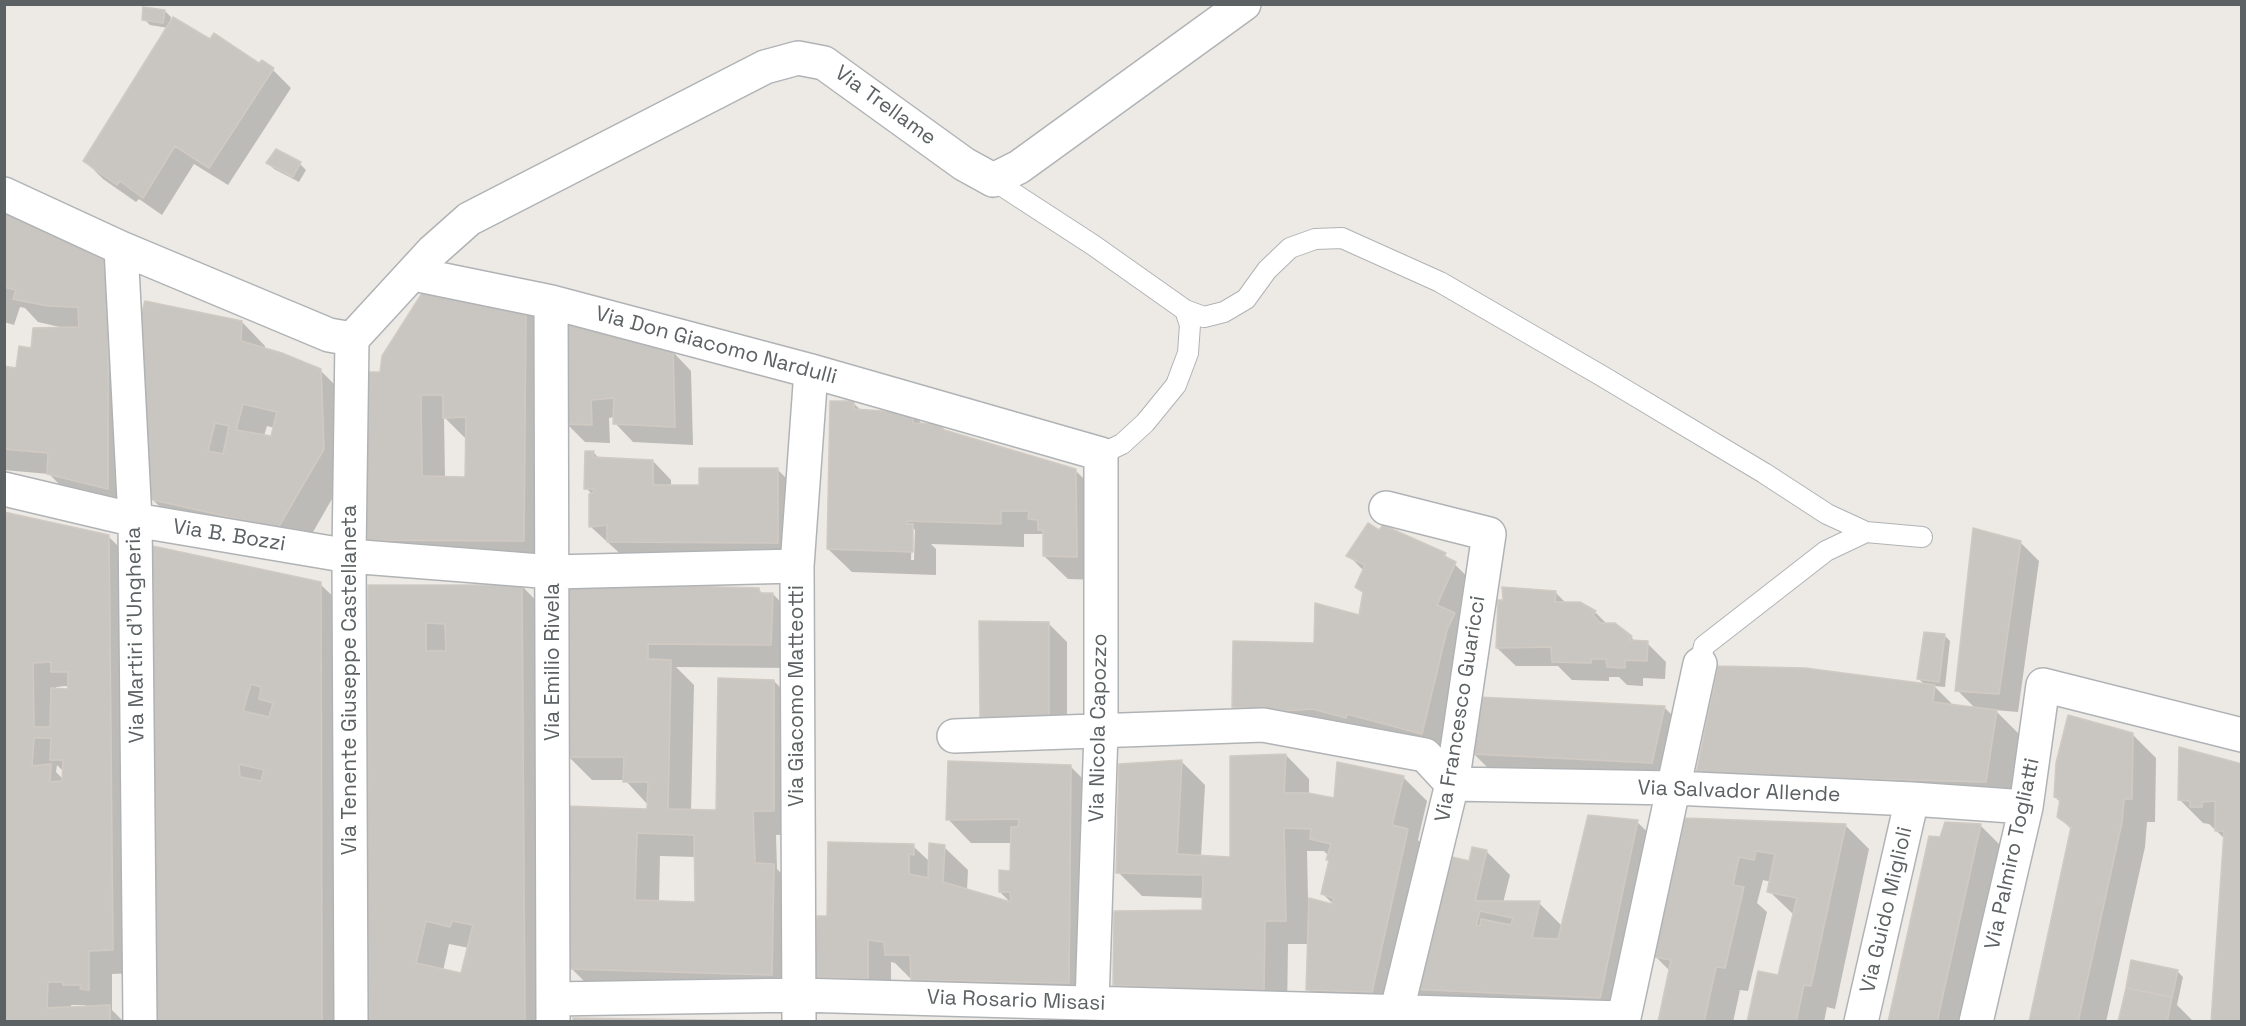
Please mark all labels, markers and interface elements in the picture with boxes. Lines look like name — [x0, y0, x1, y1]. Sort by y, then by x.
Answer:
street label: Via Trellame — [829, 61, 941, 151]
street label: Via Don Giacomo Nardulli — [593, 302, 839, 390]
street label: Via Tenente Giuseppe Castellaneta — [337, 505, 363, 855]
street label: Via B. Bozzi — [171, 515, 287, 557]
street label: Via Martiri d'Ungheria — [122, 526, 150, 744]
street label: Via Emilio Rivela — [540, 583, 566, 741]
street label: Via Giacomo Matteotti — [784, 585, 810, 807]
street label: Via Francesco Guaricci — [1431, 594, 1491, 824]
street label: Via Nicola Capozzo — [1085, 633, 1113, 823]
street label: Via Palmiro Togliatti — [1980, 756, 2046, 952]
street label: Via Salvador Allende — [1637, 776, 1841, 808]
street label: Via Guido Miglioli — [1856, 824, 1918, 996]
street label: Via Rosario Misasi — [926, 985, 1106, 1017]

